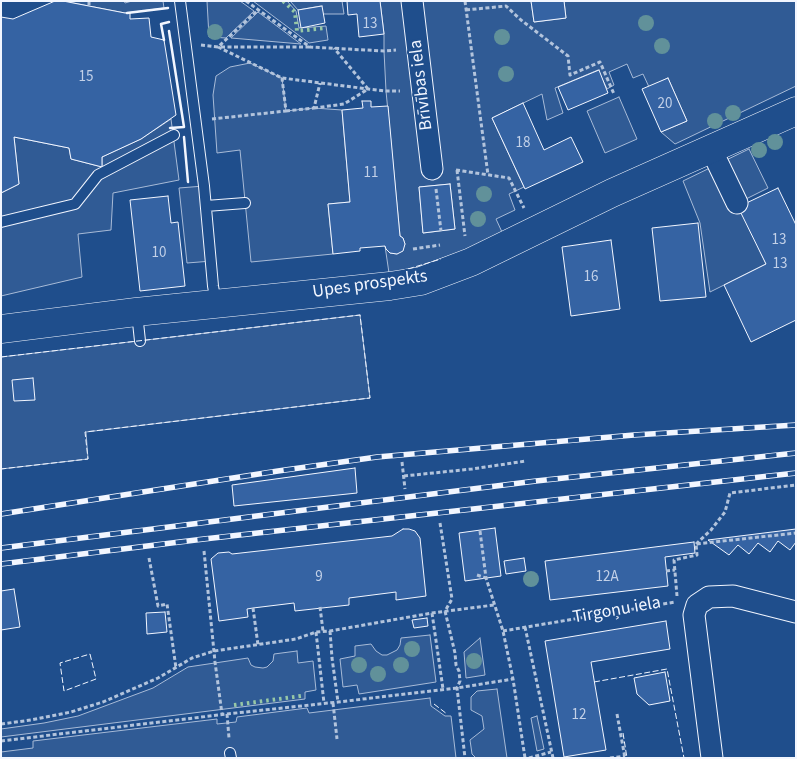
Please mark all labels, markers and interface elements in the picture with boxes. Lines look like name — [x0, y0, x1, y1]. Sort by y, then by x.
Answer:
house number: 13 — [363, 16, 377, 34]
street label: Brīvības iela — [406, 39, 438, 131]
house number: 15 — [79, 69, 93, 87]
house number: 20 — [658, 96, 672, 114]
house number: 18 — [516, 135, 530, 153]
house number: 11 — [364, 165, 378, 183]
house number: 13 — [772, 232, 786, 250]
house number: 10 — [152, 245, 166, 263]
house number: 13 — [773, 256, 787, 274]
street label: Upes prospekts — [311, 266, 429, 304]
house number: 16 — [584, 269, 598, 287]
house number: 9 — [315, 569, 323, 587]
house number: 12A — [595, 569, 619, 587]
street label: Tirgoņu iela — [571, 593, 663, 629]
house number: 12 — [572, 707, 586, 725]

